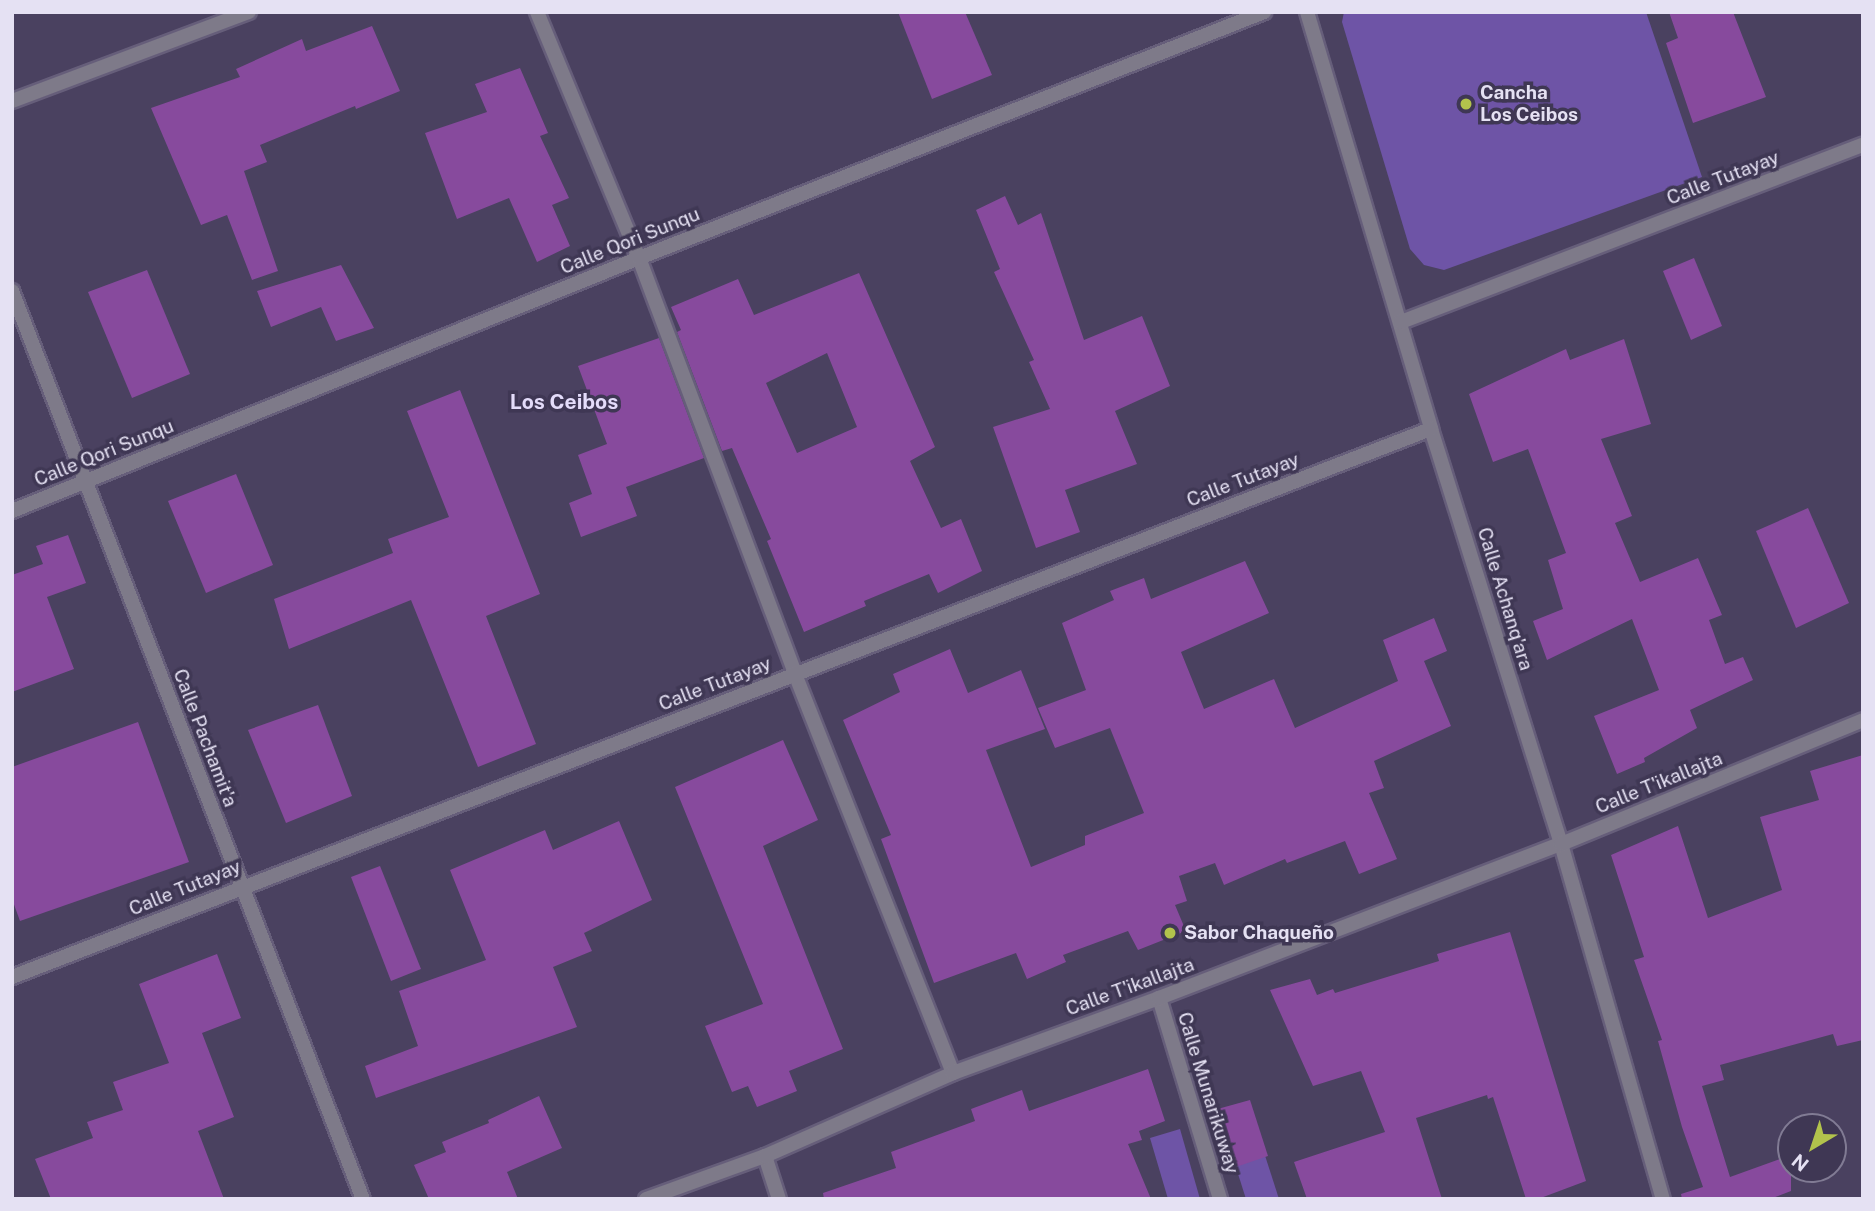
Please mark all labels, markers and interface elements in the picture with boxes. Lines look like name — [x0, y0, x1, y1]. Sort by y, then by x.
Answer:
place label: Cancha Los Ceibos — [1480, 82, 1578, 126]
marker: Cancha Los Ceibos — [1458, 96, 1474, 112]
street label: Calle Tutayay — [1664, 146, 1782, 210]
street label: Calle Qori Sunqu — [557, 203, 703, 279]
district label: Los Ceibos — [510, 389, 618, 415]
street label: Calle Qori Sunqu — [31, 415, 177, 491]
street label: Calle Tutayay — [1184, 448, 1302, 512]
street label: Calle Achanq'ara — [1472, 525, 1538, 673]
street label: Calle Tutayay — [656, 652, 774, 716]
street label: Calle Pachamit'a — [168, 666, 242, 810]
street label: Calle T'ikallajta — [1592, 747, 1726, 819]
street label: Calle Tutayay — [126, 855, 244, 921]
place label: Sabor Chaqueño — [1184, 922, 1334, 944]
marker: Sabor Chaqueño — [1162, 925, 1178, 941]
street label: Calle T'ikallajta — [1063, 953, 1197, 1021]
street label: Calle Munarikuway — [1173, 1009, 1243, 1177]
north arrow — [1777, 1113, 1847, 1183]
text: N — [1787, 1150, 1813, 1176]

